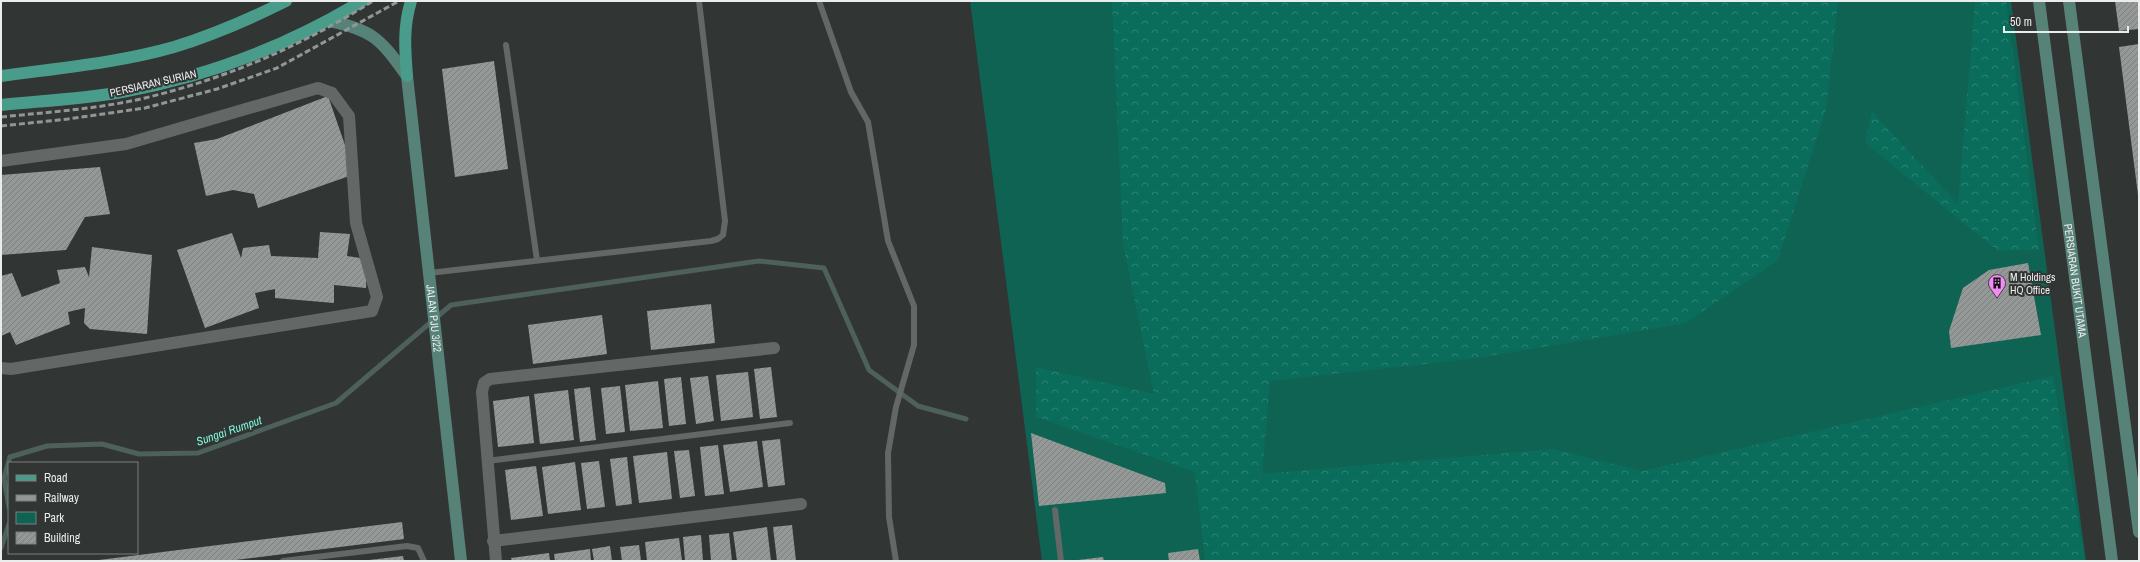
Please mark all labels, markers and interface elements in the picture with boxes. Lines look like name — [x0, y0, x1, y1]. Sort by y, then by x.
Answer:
scale bar — [2004, 8, 2128, 34]
text: 50 m — [2010, 14, 2032, 30]
street label: PERSIARAN SURIAN — [108, 66, 198, 100]
street label: PERSIARAN BUKIT UTAMA — [2061, 223, 2090, 339]
place label: M Holdings HQ Office — [2010, 270, 2056, 297]
building icon: M Holdings HQ Office — [1987, 273, 2007, 298]
street label: JALAN PJU 3/22 — [423, 284, 445, 353]
water label: Sungai Rumput — [194, 412, 264, 450]
legend — [8, 462, 138, 554]
text: Road — [44, 470, 68, 486]
text: Railway — [44, 490, 79, 506]
text: Park — [44, 510, 64, 526]
text: Building — [44, 530, 81, 546]

